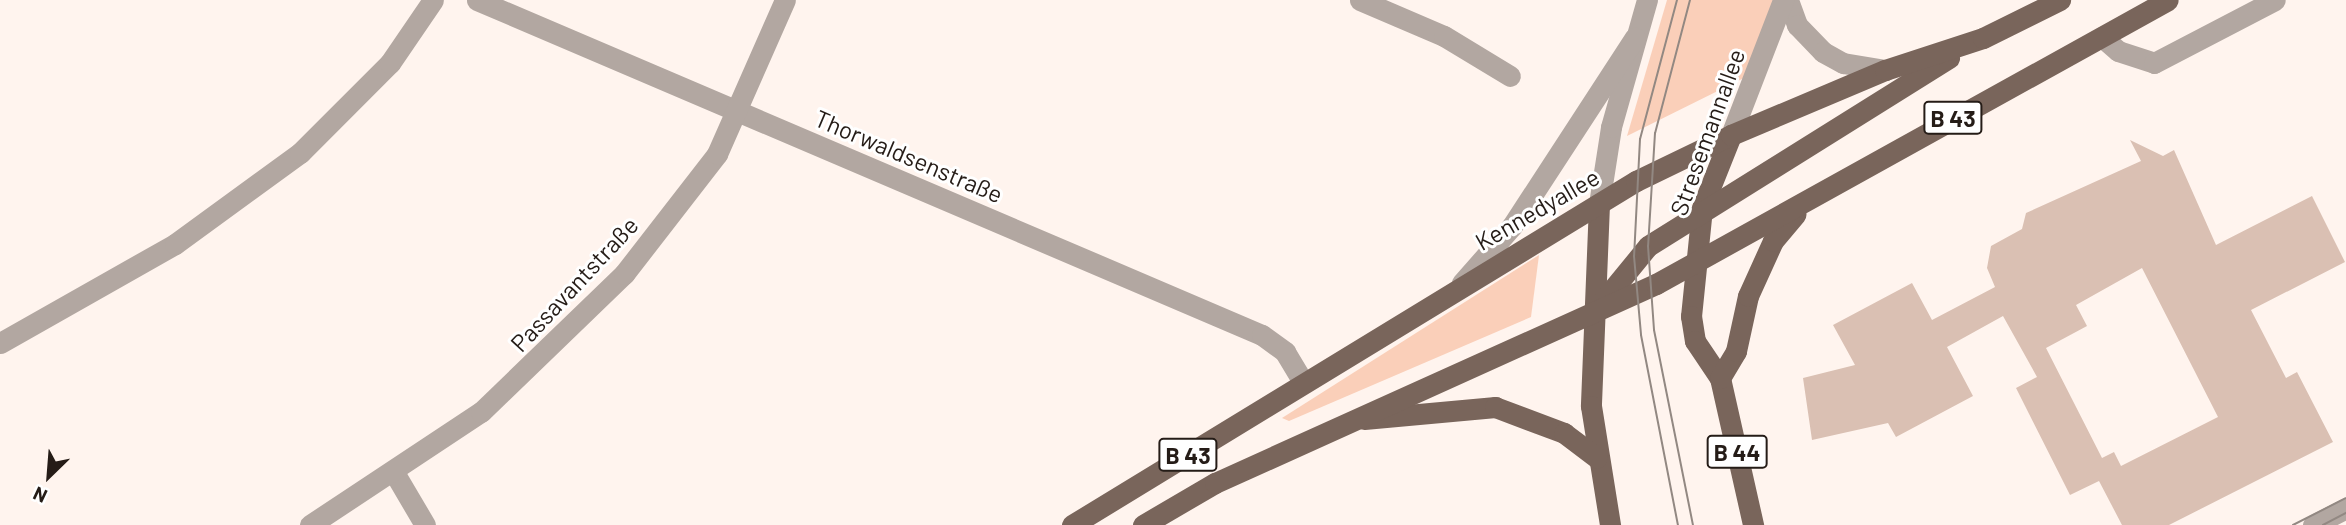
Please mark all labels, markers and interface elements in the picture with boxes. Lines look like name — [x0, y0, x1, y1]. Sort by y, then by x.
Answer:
street label: Stresemannallee — [1664, 45, 1750, 219]
road number: B 43 — [1923, 99, 1983, 138]
street label: Thorwaldsenstraße — [811, 103, 1007, 209]
street label: Kennedyallee — [1470, 162, 1604, 256]
street label: Passavantstraße — [504, 211, 644, 357]
road number: B 44 — [1706, 432, 1768, 472]
road number: B 43 — [1158, 436, 1218, 475]
north arrow — [14, 441, 84, 511]
text: N — [29, 482, 51, 509]

